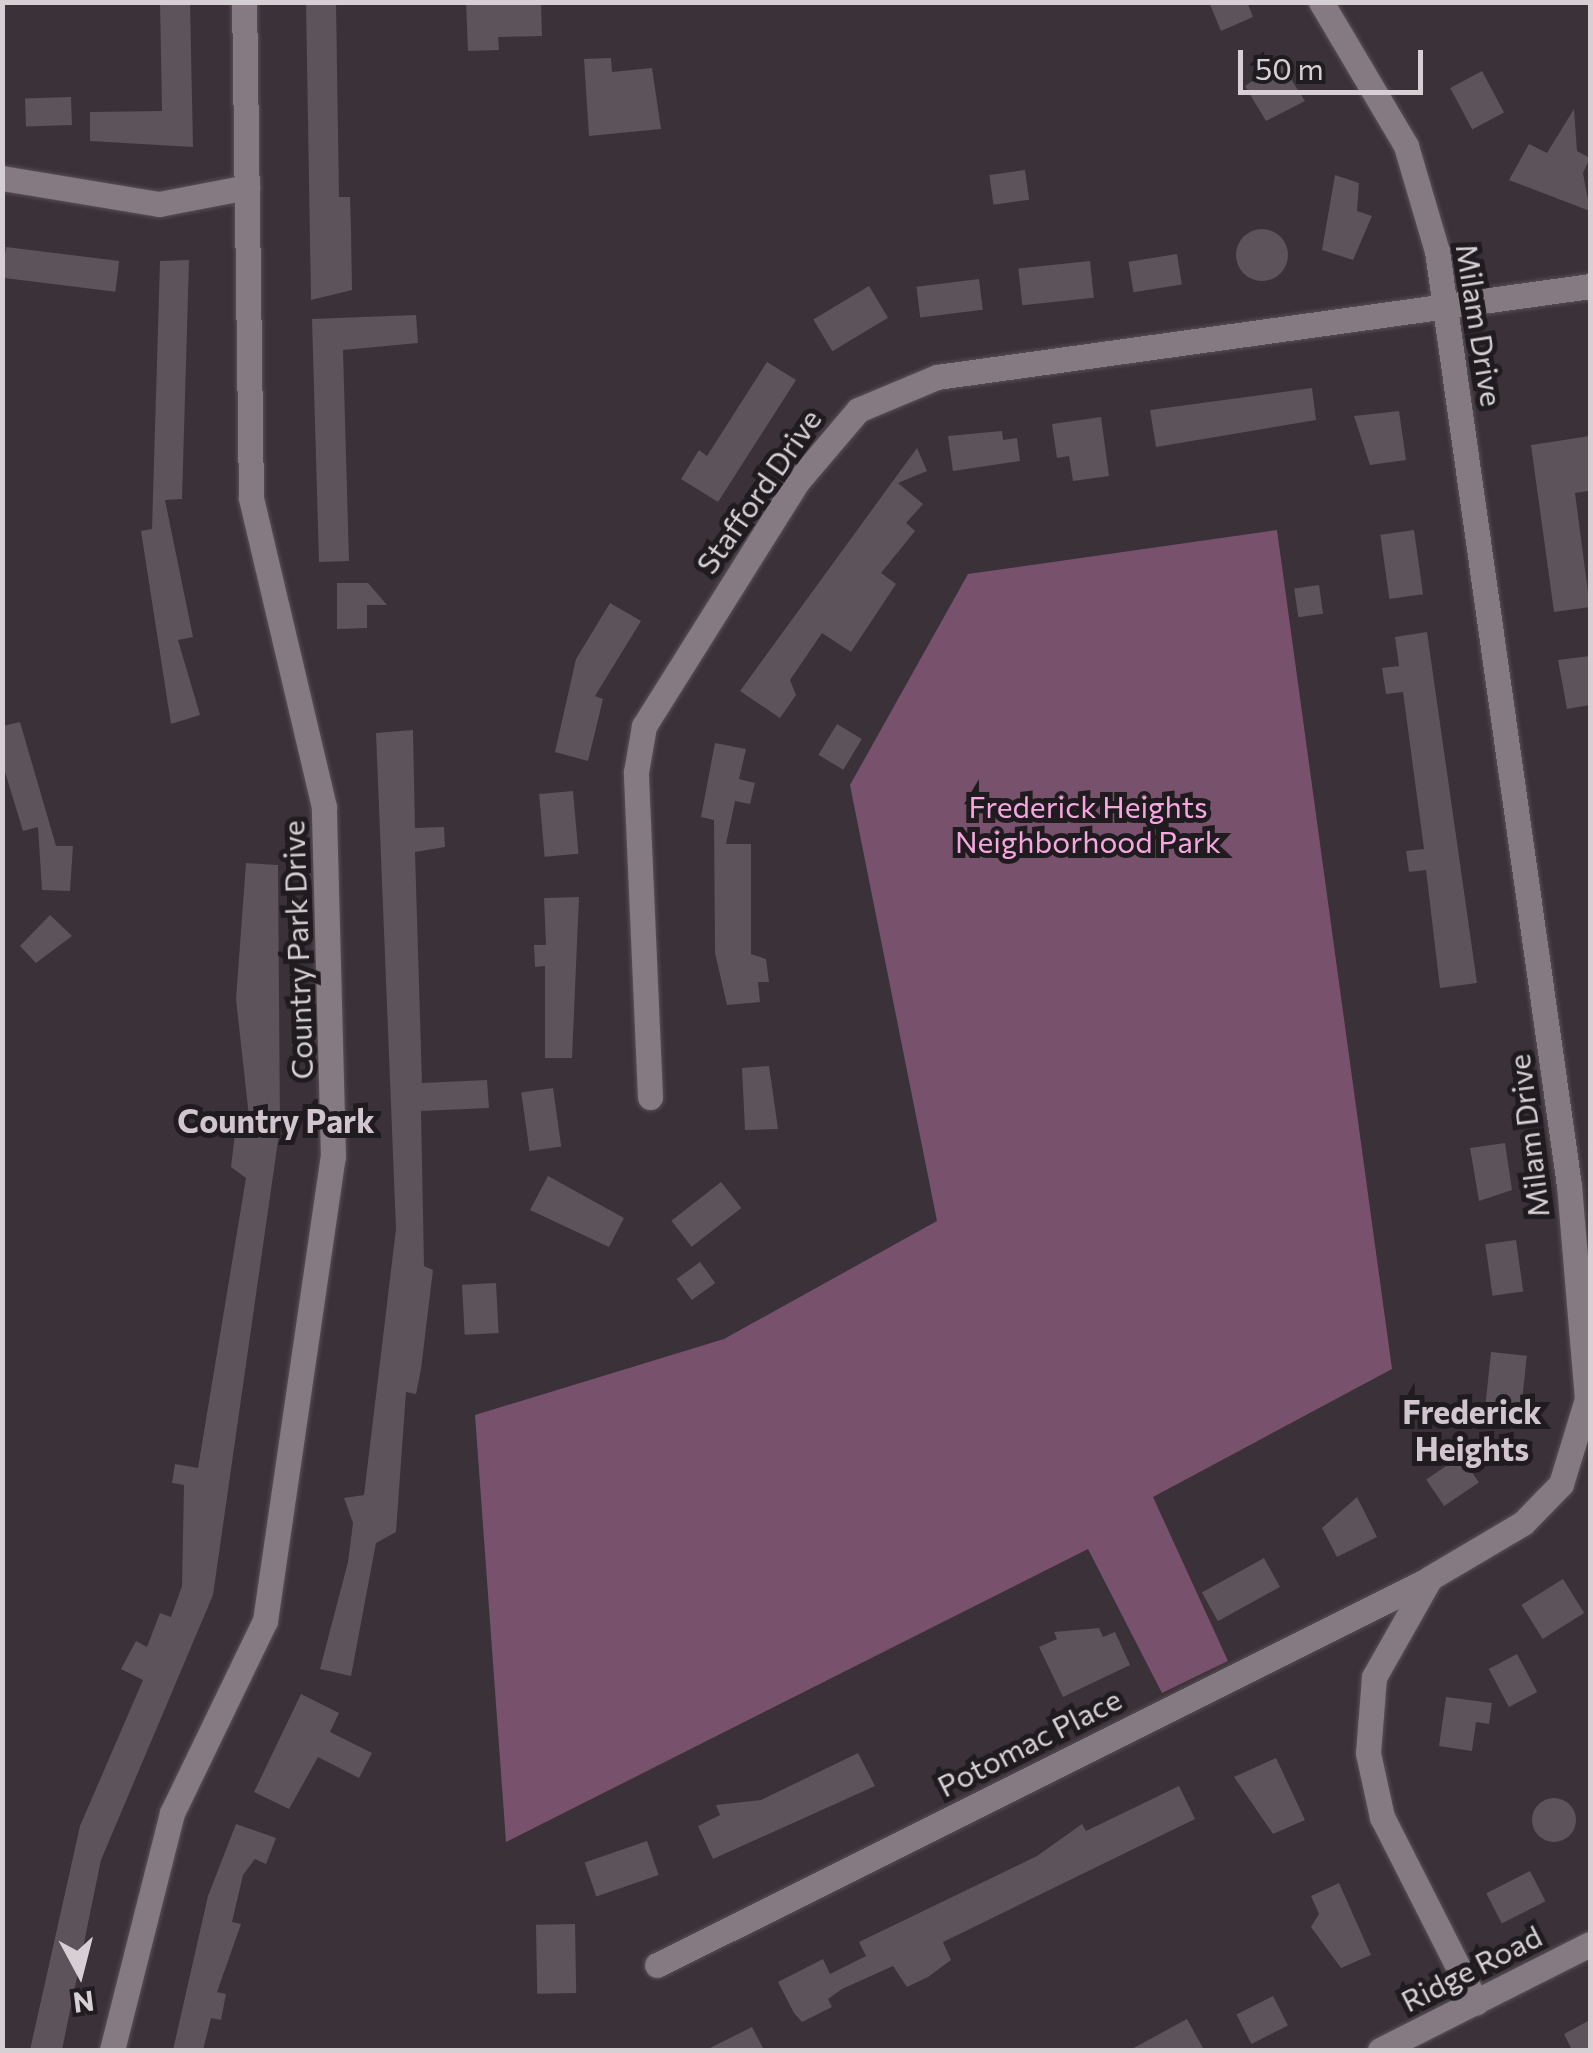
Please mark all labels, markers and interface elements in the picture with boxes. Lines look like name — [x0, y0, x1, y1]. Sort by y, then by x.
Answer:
scale bar — [1243, 30, 1428, 92]
text: 50 m — [1255, 49, 1324, 86]
street label: Milam Drive — [1449, 241, 1511, 409]
street label: Stafford Drive — [688, 402, 828, 580]
park label: Frederick Heights Neighborhood Park — [955, 788, 1221, 858]
street label: Country Park Drive — [274, 820, 320, 1080]
street label: Milam Drive — [1500, 1052, 1556, 1220]
district label: Country Park — [177, 1101, 375, 1139]
district label: Frederick Heights — [1402, 1393, 1542, 1468]
street label: Potomac Place — [931, 1680, 1127, 1804]
street label: Ridge Road — [1395, 1917, 1547, 2019]
north arrow — [30, 1923, 130, 2023]
text: N — [71, 1985, 96, 2021]

